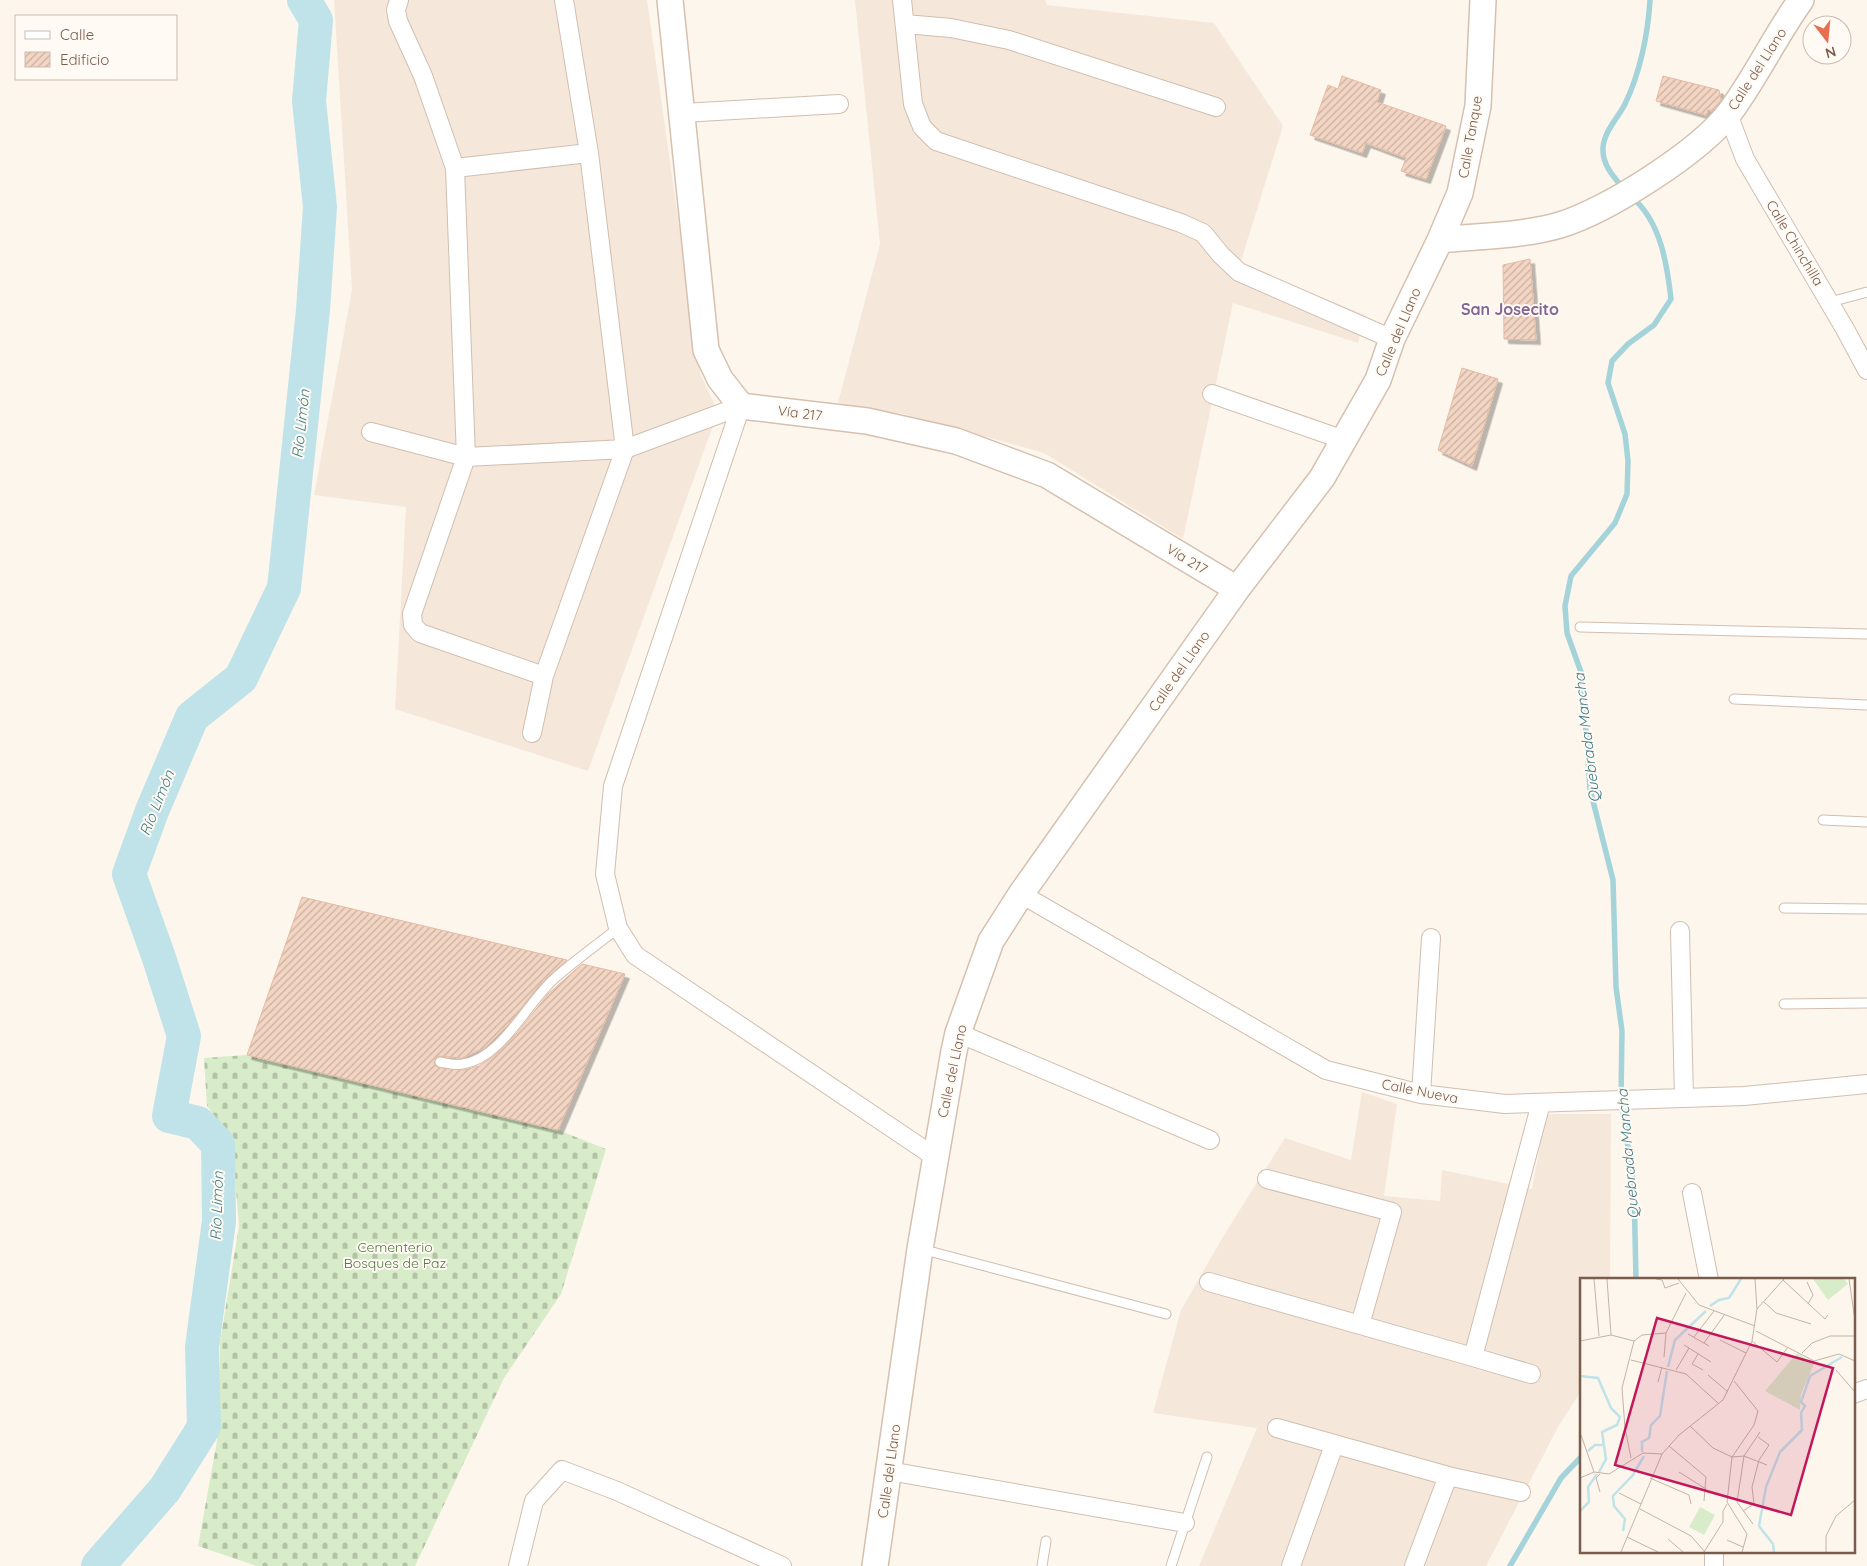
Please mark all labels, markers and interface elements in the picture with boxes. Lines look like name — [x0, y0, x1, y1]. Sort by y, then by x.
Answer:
legend — [15, 15, 178, 80]
north arrow — [1802, 15, 1852, 65]
street label: Calle del Llano — [1724, 24, 1790, 114]
text: Calle — [60, 25, 94, 44]
text: N — [1823, 42, 1838, 63]
text: Edificio — [60, 50, 109, 69]
street label: Calle Tanque — [1454, 94, 1486, 180]
street label: Calle Chinchilla — [1762, 197, 1828, 289]
street label: Calle del Llano — [1371, 285, 1425, 379]
district label: San Josecito — [1461, 299, 1559, 319]
water label: Río Limón — [287, 388, 314, 459]
street label: Vía 217 — [777, 401, 823, 425]
street label: Vía 217 — [1163, 540, 1211, 578]
street label: Calle del Llano — [1144, 627, 1214, 715]
water label: Quebrada Mancha — [1569, 671, 1604, 804]
water label: Río Limón — [135, 767, 178, 838]
street label: Calle del Llano — [933, 1023, 971, 1119]
street label: Calle Nueva — [1380, 1075, 1460, 1107]
water label: Quebrada Mancha — [1612, 1087, 1643, 1220]
water label: Río Limón — [206, 1171, 227, 1241]
park label: Cementerio Bosques de Paz — [344, 1238, 447, 1272]
inset map — [1580, 1278, 1854, 1554]
street label: Calle del Llano — [873, 1423, 905, 1519]

